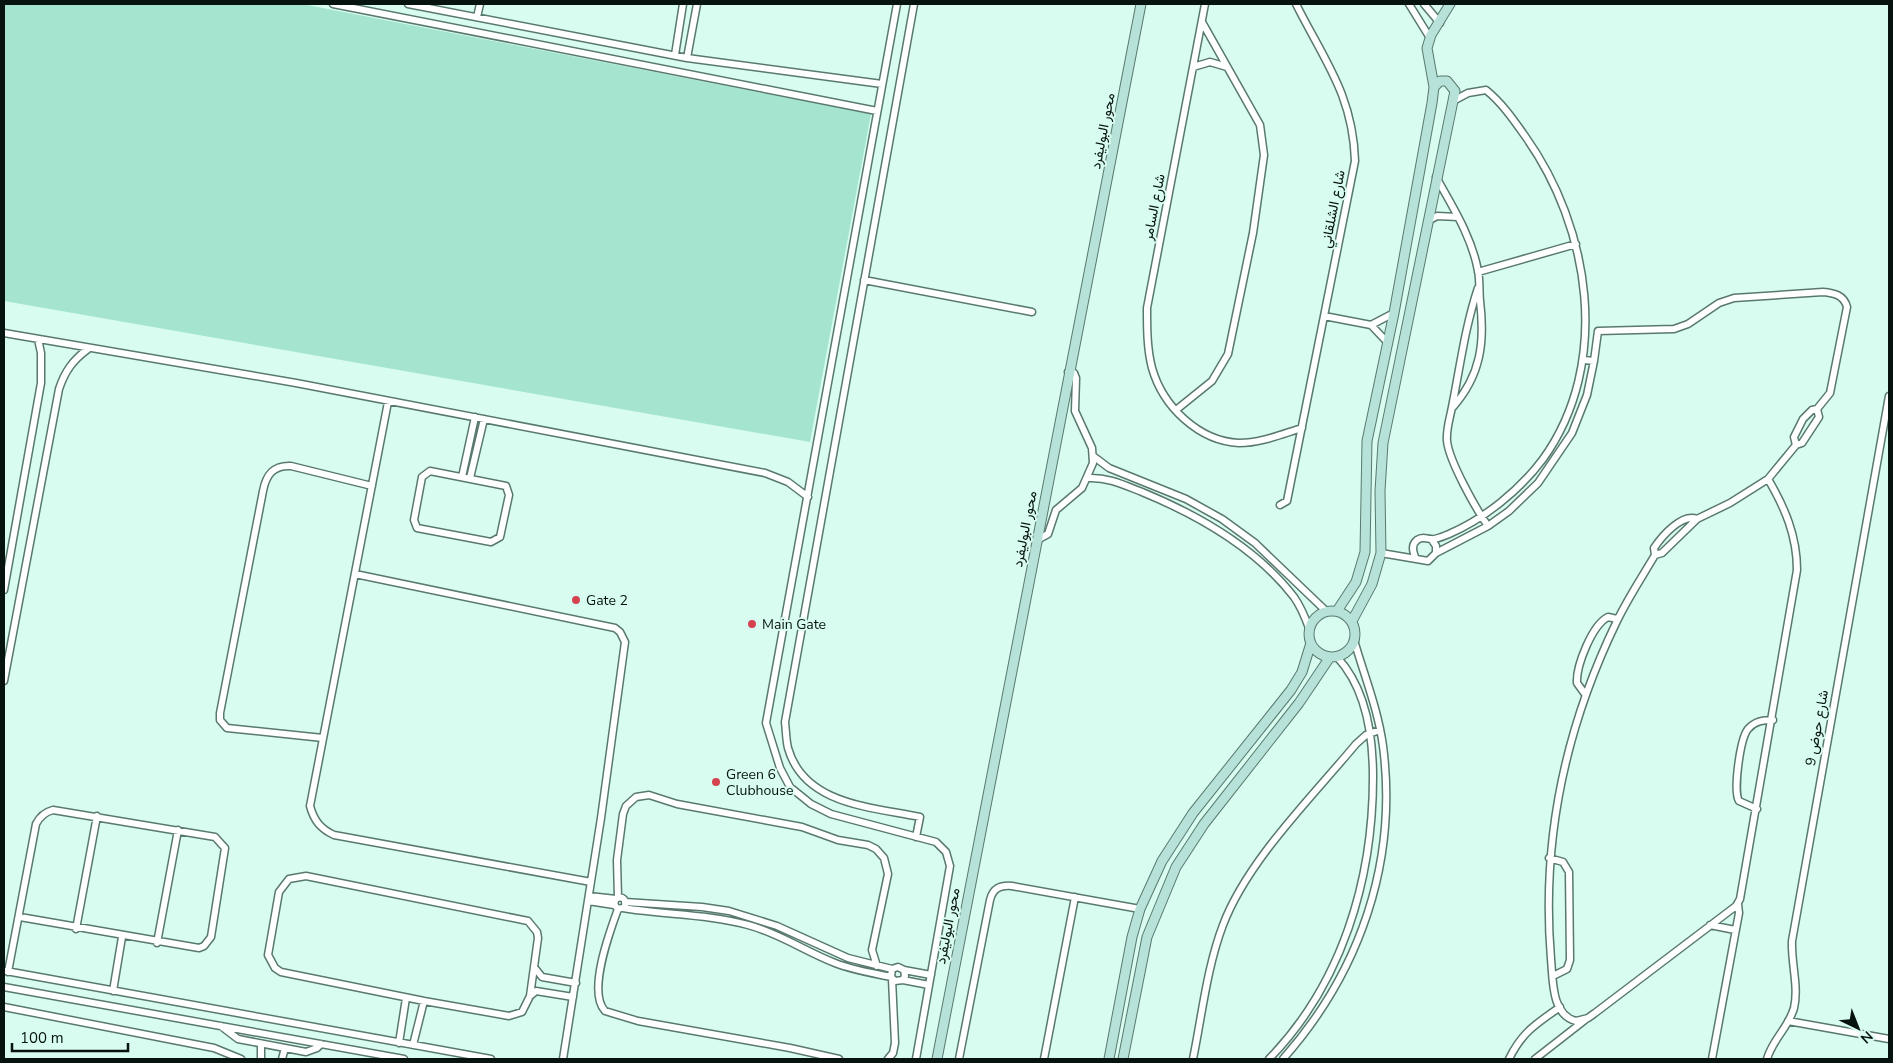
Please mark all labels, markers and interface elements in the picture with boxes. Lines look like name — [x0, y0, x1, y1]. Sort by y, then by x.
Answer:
street label: محور البوليفرد — [1086, 91, 1120, 171]
street label: شارع الشلقاني — [1316, 168, 1352, 250]
street label: شارع السامر — [1138, 172, 1171, 243]
street label: محور البوليفرد — [1008, 489, 1042, 569]
place label: Gate 2 — [586, 591, 628, 610]
marker: Gate 2 — [570, 594, 582, 606]
place label: Main Gate — [762, 615, 826, 634]
marker: Main Gate — [746, 618, 758, 630]
street label: شارع حوض 9 — [1801, 689, 1834, 768]
place label: Green 6 Clubhouse — [726, 765, 793, 800]
marker: Green 6 Clubhouse — [710, 776, 722, 788]
street label: محور البوليفرد — [931, 886, 965, 966]
north arrow — [1833, 1003, 1883, 1053]
scale bar — [12, 1020, 129, 1052]
text: N — [1856, 1027, 1877, 1048]
text: 100 m — [20, 1028, 64, 1048]

